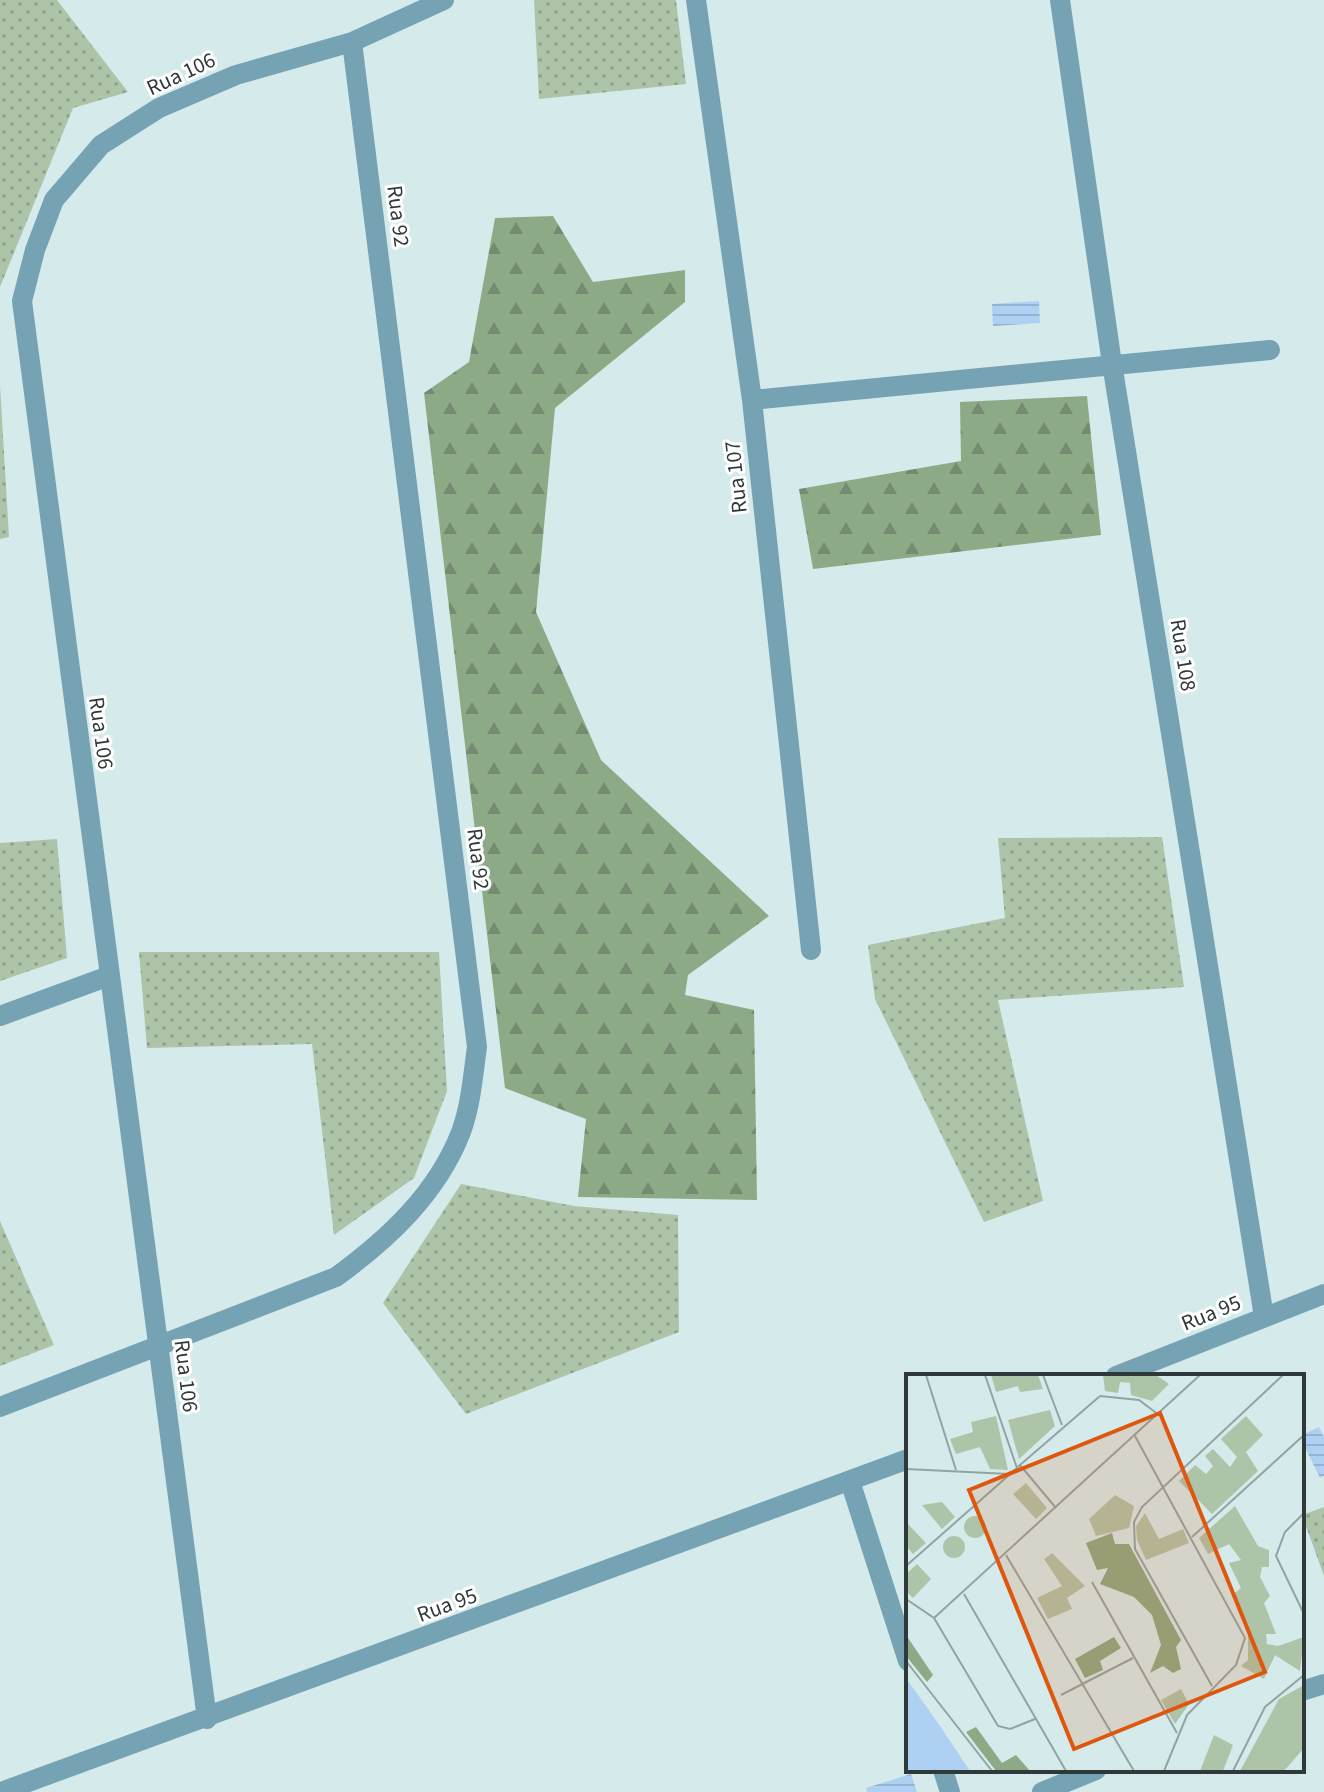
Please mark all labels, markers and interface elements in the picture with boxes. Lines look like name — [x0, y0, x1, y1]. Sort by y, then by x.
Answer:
street label: Rua 106 — [141, 44, 221, 104]
street label: Rua 92 — [378, 183, 418, 249]
street label: Rua 107 — [716, 439, 756, 515]
street label: Rua 108 — [1162, 617, 1205, 694]
street label: Rua 106 — [80, 695, 122, 771]
street label: Rua 92 — [458, 826, 498, 892]
street label: Rua 95 — [1176, 1287, 1246, 1339]
street label: Rua 106 — [166, 1338, 206, 1414]
inset map — [906, 1374, 1304, 1772]
street label: Rua 95 — [412, 1579, 482, 1631]

